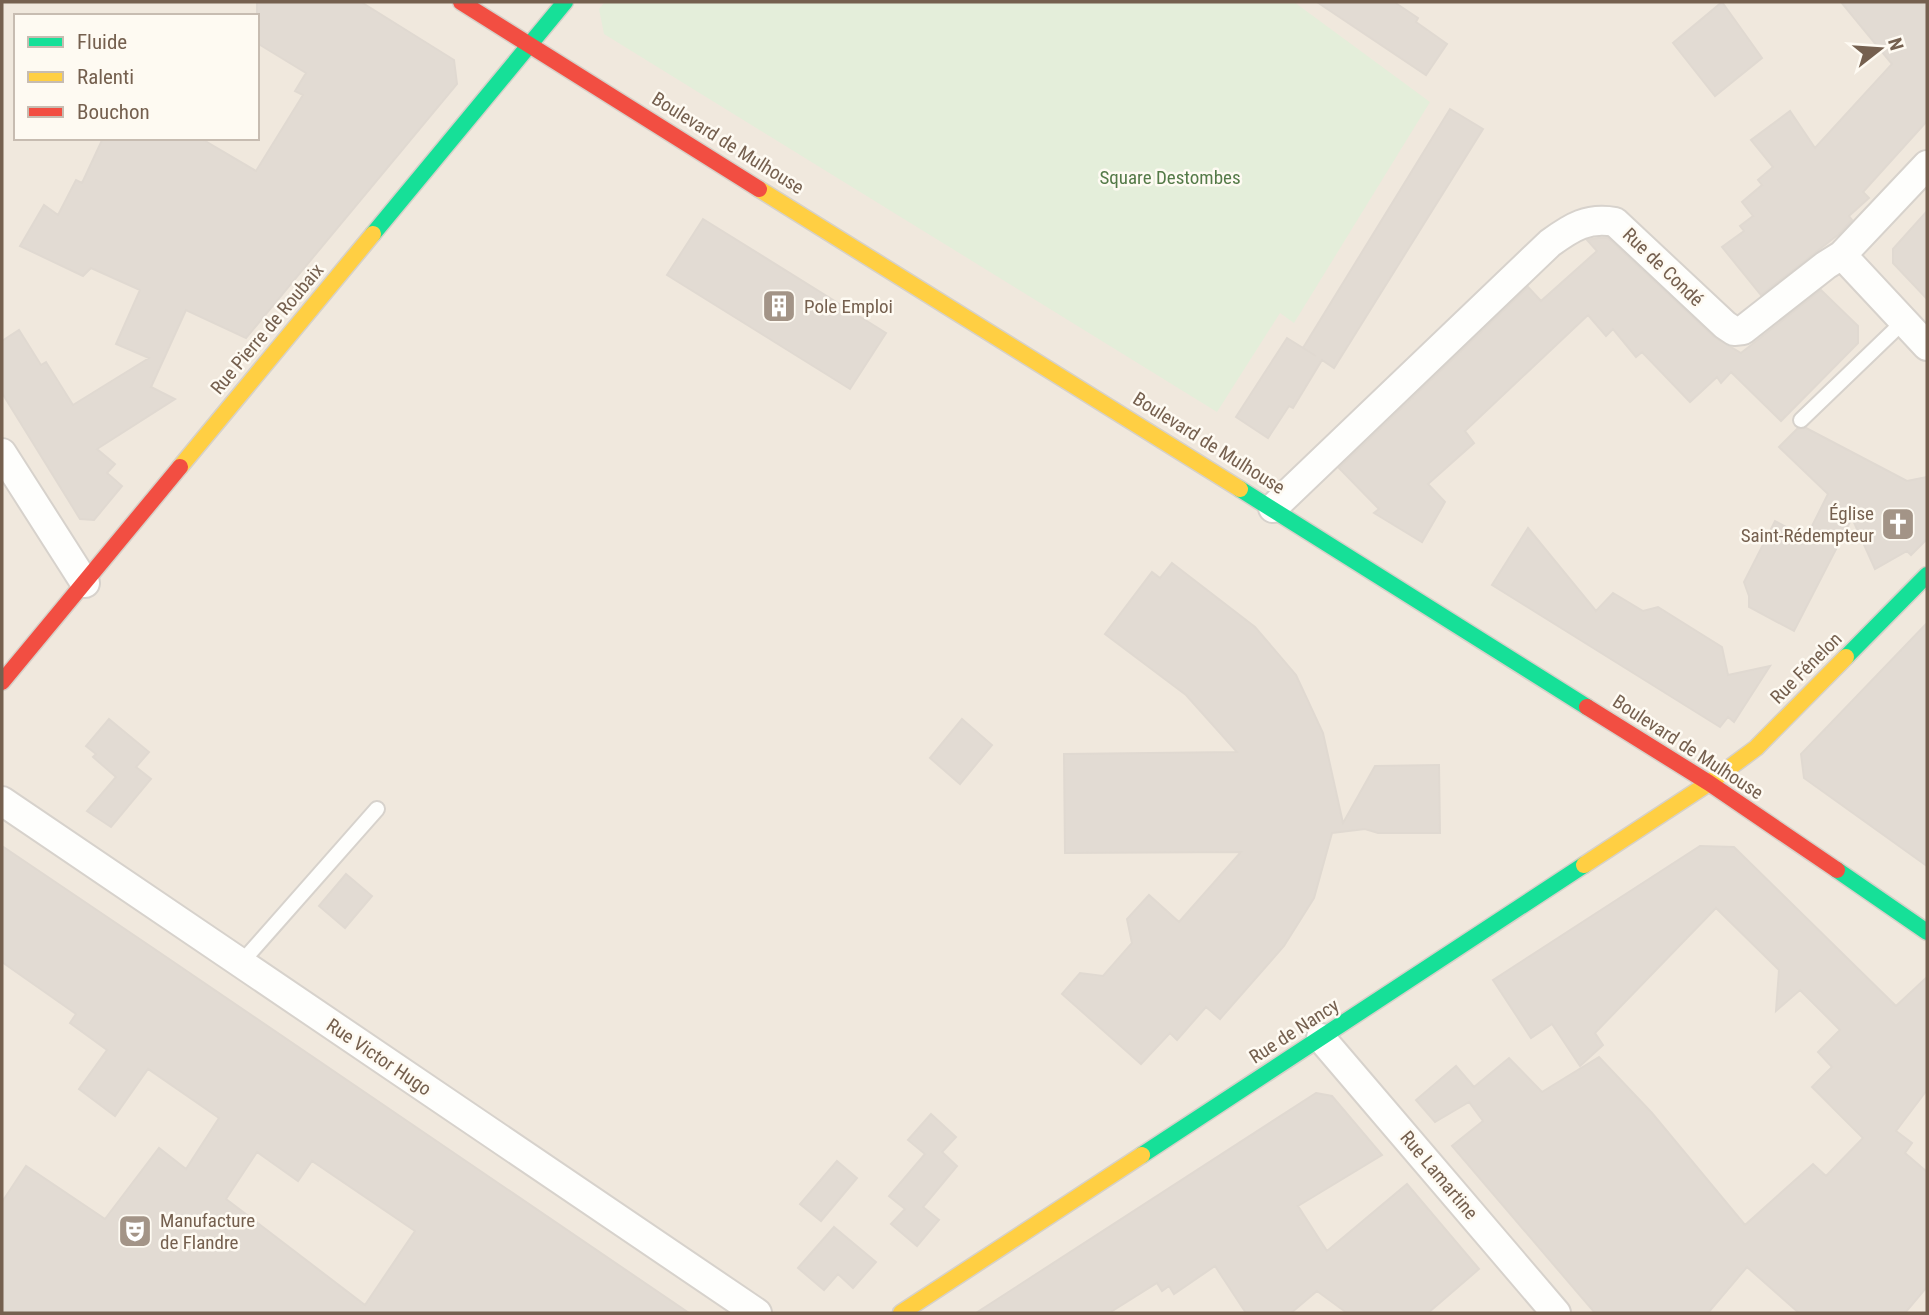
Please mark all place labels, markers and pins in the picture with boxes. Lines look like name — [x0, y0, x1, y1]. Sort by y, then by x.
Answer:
building icon: Pole Emploi — [760, 287, 798, 325]
place label: Pole Emploi — [804, 295, 893, 318]
place label: Église Saint-Rédempteur — [1741, 502, 1874, 547]
church icon: Église Saint-Rédempteur — [1879, 505, 1917, 543]
place label: Manufacture de Flandre — [160, 1209, 255, 1254]
theatre icon: Manufacture de Flandre — [116, 1212, 154, 1250]

